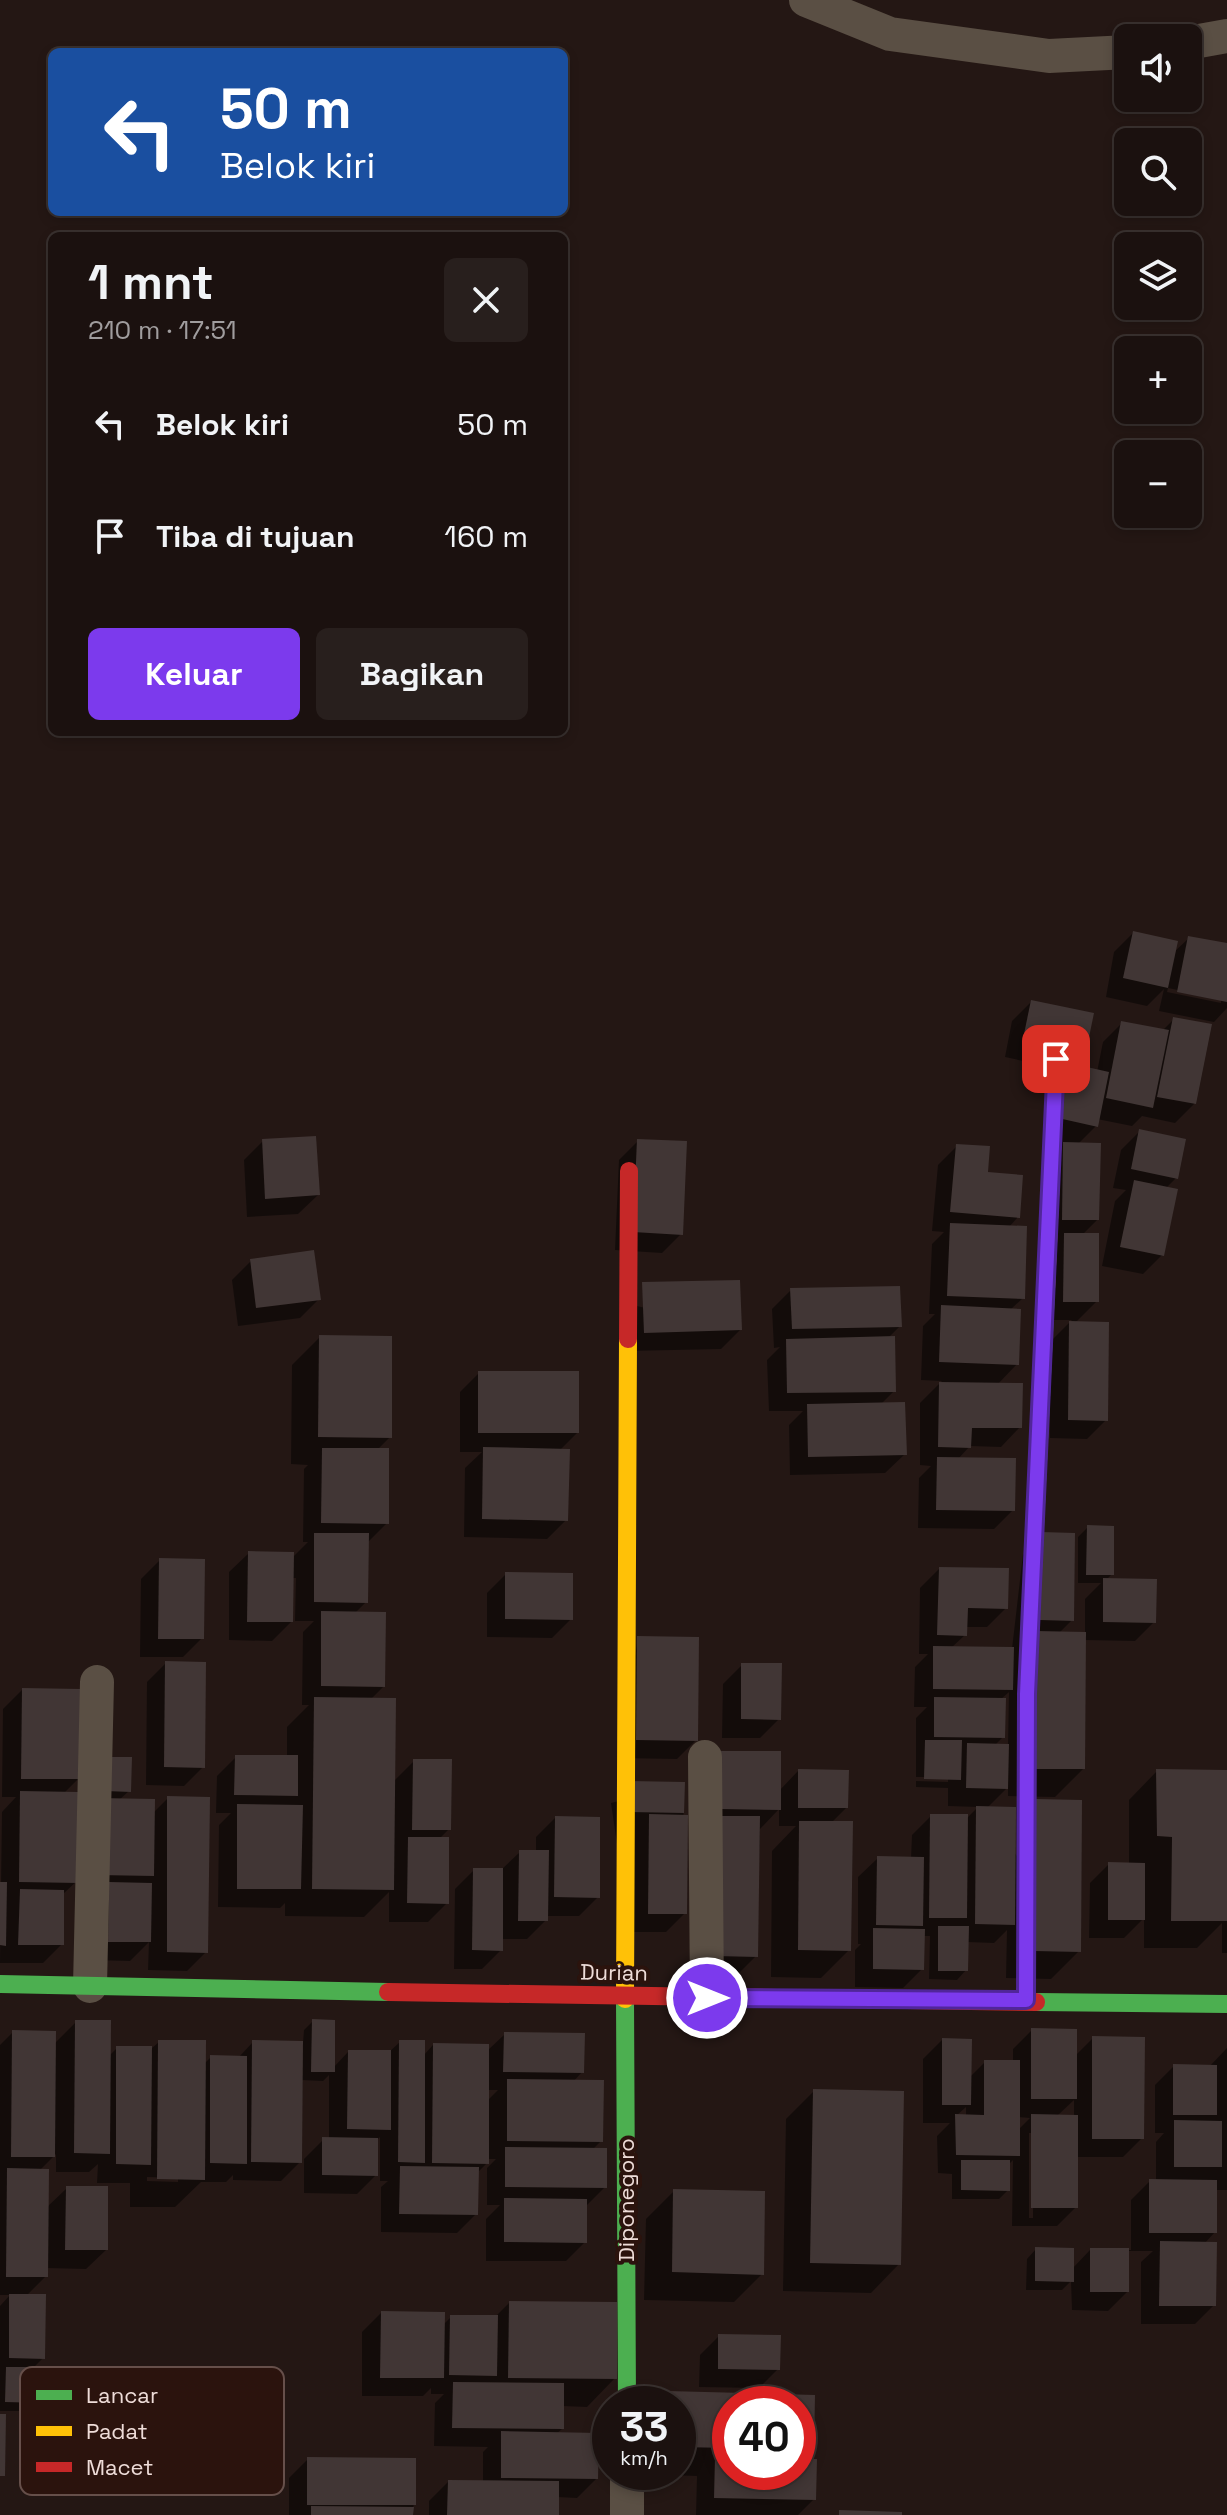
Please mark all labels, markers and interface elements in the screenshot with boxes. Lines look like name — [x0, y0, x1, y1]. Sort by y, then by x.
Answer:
map controls — [1114, 24, 1202, 528]
button: sound — [1114, 24, 1202, 112]
text: 50 m — [220, 73, 352, 144]
icon: left — [88, 80, 192, 184]
button: search — [1114, 128, 1202, 216]
text: Belok kiri — [220, 143, 375, 189]
button: layers — [1114, 232, 1202, 320]
text: 1 mnt — [88, 252, 214, 313]
button: close — [444, 258, 528, 342]
text: 210 m · 17:51 — [88, 313, 237, 347]
button: + — [1114, 336, 1202, 424]
icon: left — [88, 402, 132, 446]
text: Belok kiri — [156, 405, 289, 444]
text: 50 m — [457, 405, 528, 444]
button: − — [1114, 440, 1202, 528]
icon: arrive — [88, 514, 132, 558]
text: Tiba di tujuan — [156, 517, 355, 556]
text: 160 m — [444, 517, 528, 556]
button: Keluar — [88, 628, 300, 720]
button: Bagikan — [316, 628, 528, 720]
pin — [1022, 1025, 1090, 1093]
icon: arrive — [1034, 1037, 1078, 1081]
position arrow — [665, 1956, 749, 2040]
street label: Durian — [580, 1957, 648, 1987]
street label: Diponegoro — [612, 2138, 640, 2262]
legend — [20, 2367, 284, 2495]
text: Lancar — [86, 2381, 158, 2409]
speed limit sign: 40 — [712, 2386, 816, 2490]
text: 33 — [620, 2402, 668, 2453]
text: Padat — [86, 2417, 148, 2445]
text: km/h — [620, 2445, 668, 2471]
text: Macet — [86, 2453, 153, 2481]

